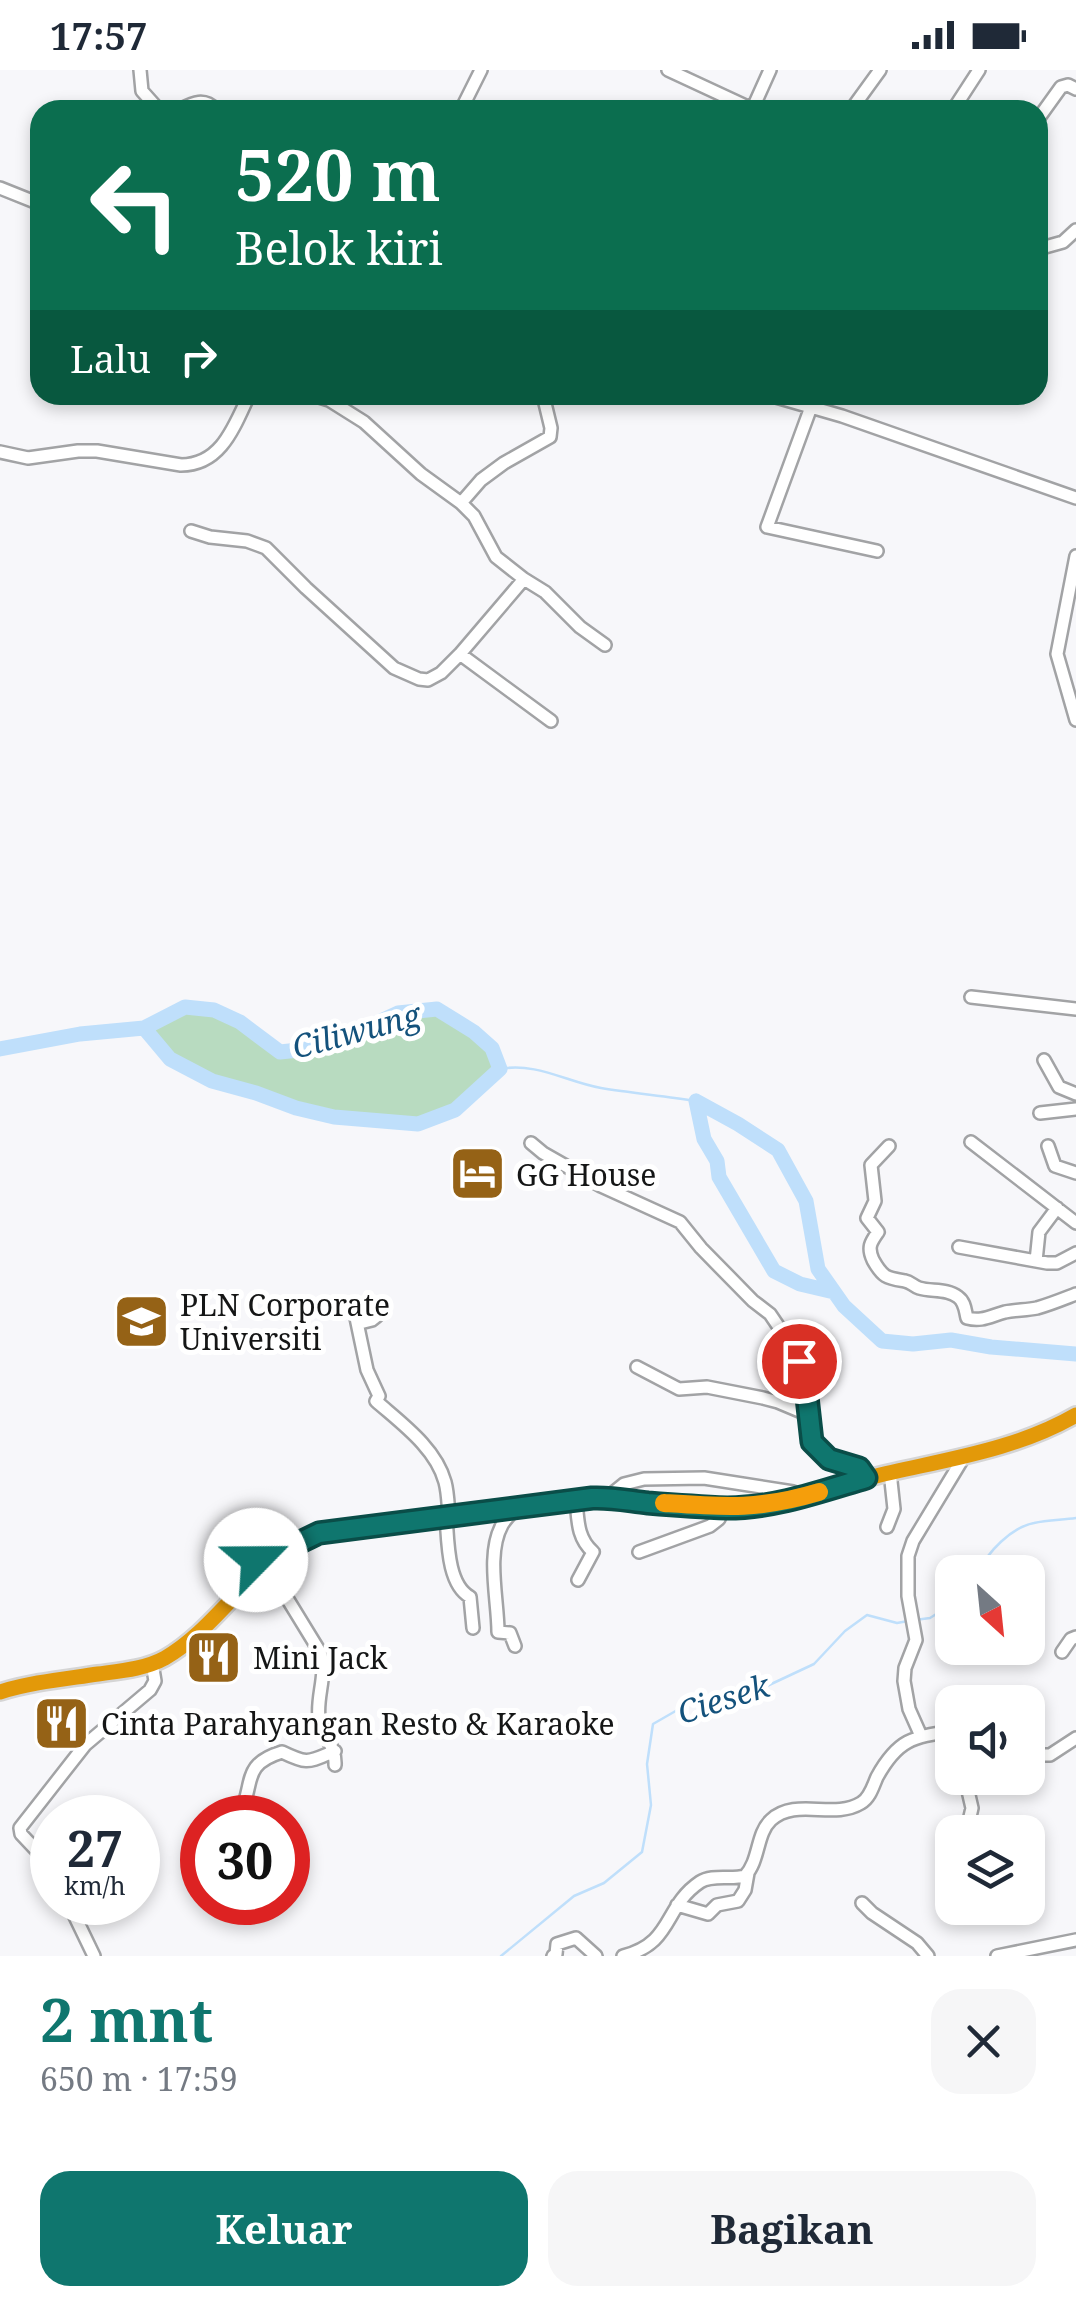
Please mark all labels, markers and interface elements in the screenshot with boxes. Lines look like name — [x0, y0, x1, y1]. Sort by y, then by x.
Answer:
text: 17:57 — [50, 9, 147, 61]
text: 520 m — [235, 126, 441, 222]
icon: left — [70, 140, 200, 270]
text: Belok kiri — [235, 217, 443, 278]
icon: right — [171, 330, 226, 385]
text: Lalu — [70, 332, 151, 384]
water label: Ciliwung — [287, 992, 427, 1068]
hotel icon: GG House — [447, 1144, 507, 1204]
place label: GG House — [516, 1154, 656, 1195]
place label: PLN Corporate Universiti — [180, 1284, 390, 1359]
school or university icon: PLN Corporate Universiti — [111, 1291, 171, 1351]
pin — [757, 1319, 842, 1404]
icon: arrive — [772, 1334, 827, 1389]
position arrow — [204, 1508, 308, 1612]
north arrow — [935, 1555, 1045, 1665]
map controls — [935, 1555, 1045, 1925]
restaurant icon: Mini Jack — [184, 1627, 244, 1687]
place label: Mini Jack — [253, 1637, 388, 1678]
water label: Ciesek — [671, 1662, 776, 1733]
button: sound — [935, 1685, 1045, 1795]
restaurant icon: Cinta Parahyangan Resto & Karaoke — [32, 1693, 92, 1753]
place label: Cinta Parahyangan Resto & Karaoke — [101, 1703, 614, 1744]
speed limit sign: 30 — [180, 1795, 310, 1925]
text: 27 — [67, 1814, 123, 1882]
button: layers — [935, 1815, 1045, 1925]
text: km/h — [64, 1868, 126, 1902]
text: 2 mnt — [40, 1978, 213, 2060]
button: close — [931, 1989, 1036, 2094]
text: 650 m · 17:59 — [40, 2057, 238, 2100]
button: Keluar — [40, 2171, 528, 2286]
button: Bagikan — [548, 2171, 1036, 2286]

